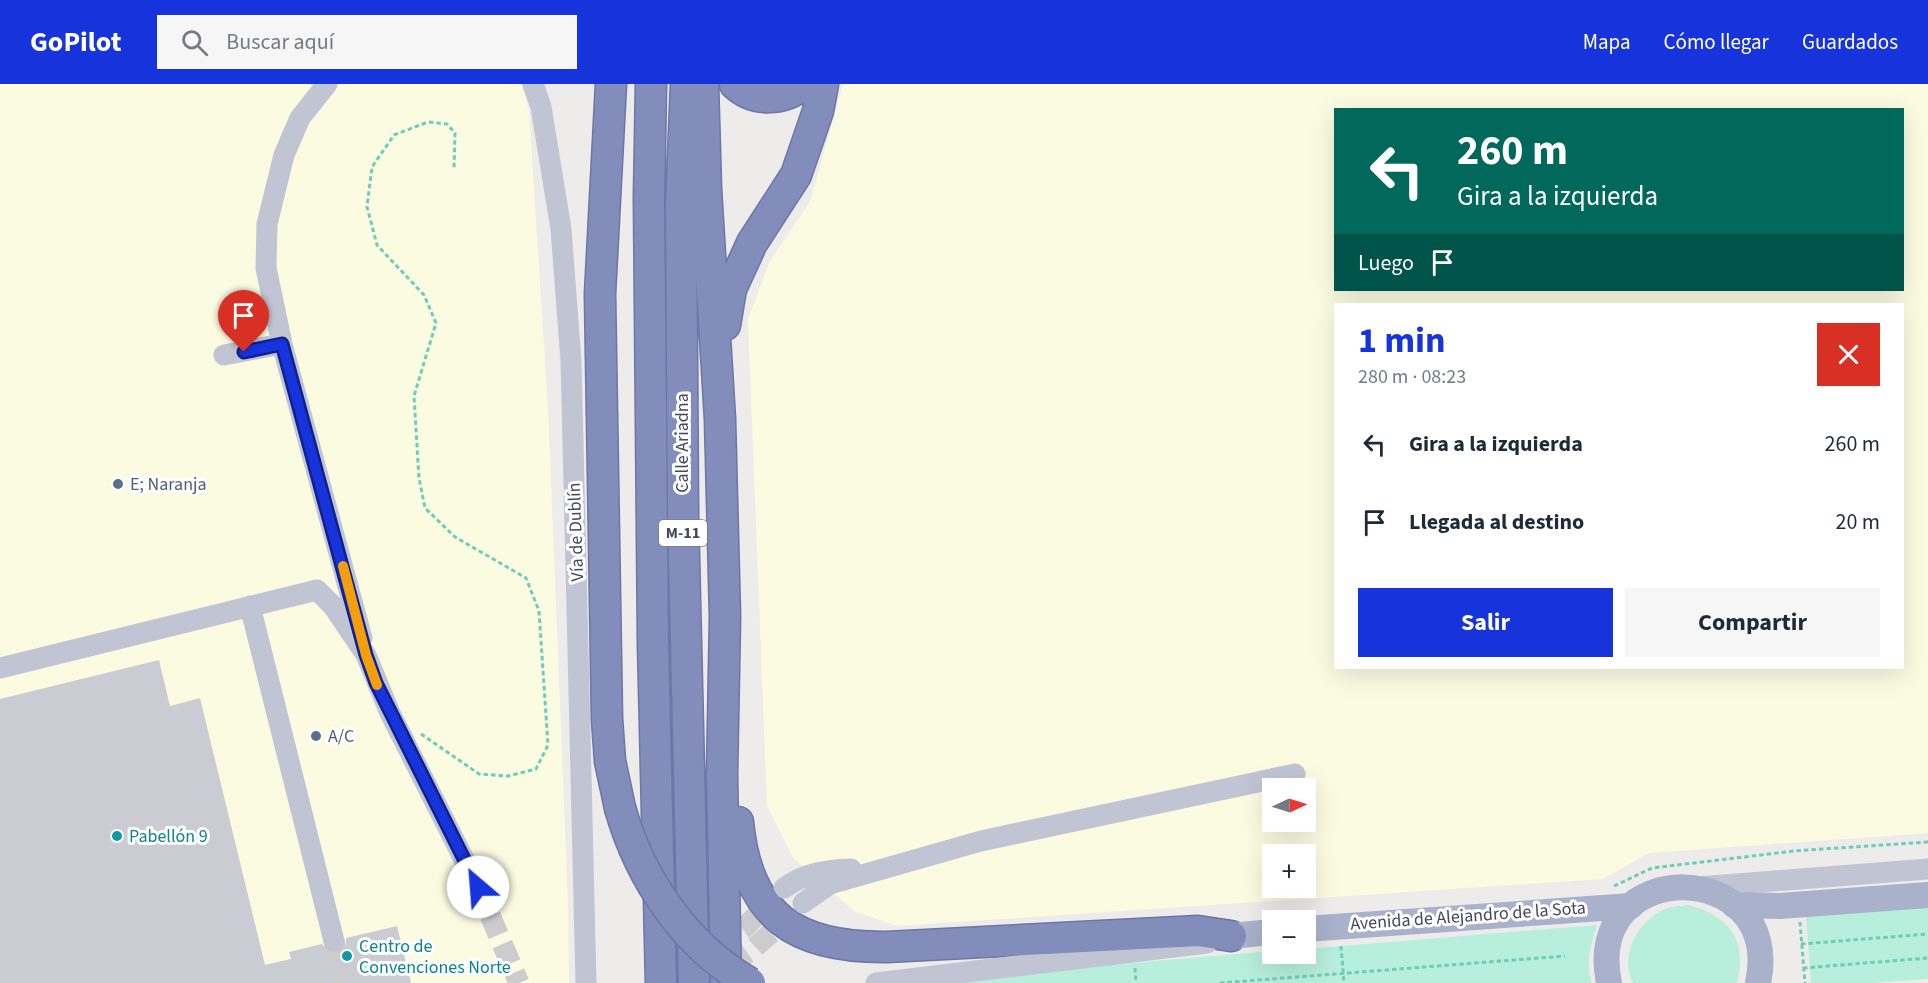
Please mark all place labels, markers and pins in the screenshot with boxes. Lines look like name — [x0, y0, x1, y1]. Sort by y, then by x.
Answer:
pin — [218, 290, 269, 352]
place label: E; Naranja — [130, 472, 207, 497]
marker: E; Naranja — [111, 477, 125, 491]
place label: A/C — [328, 724, 354, 749]
marker: A/C — [309, 729, 323, 743]
place label: Pabellón 9 — [129, 824, 208, 849]
marker: Pabellón 9 — [110, 829, 124, 843]
place label: Centro de Convenciones Norte — [359, 934, 511, 980]
marker: Centro de Convenciones Norte — [340, 949, 354, 963]

